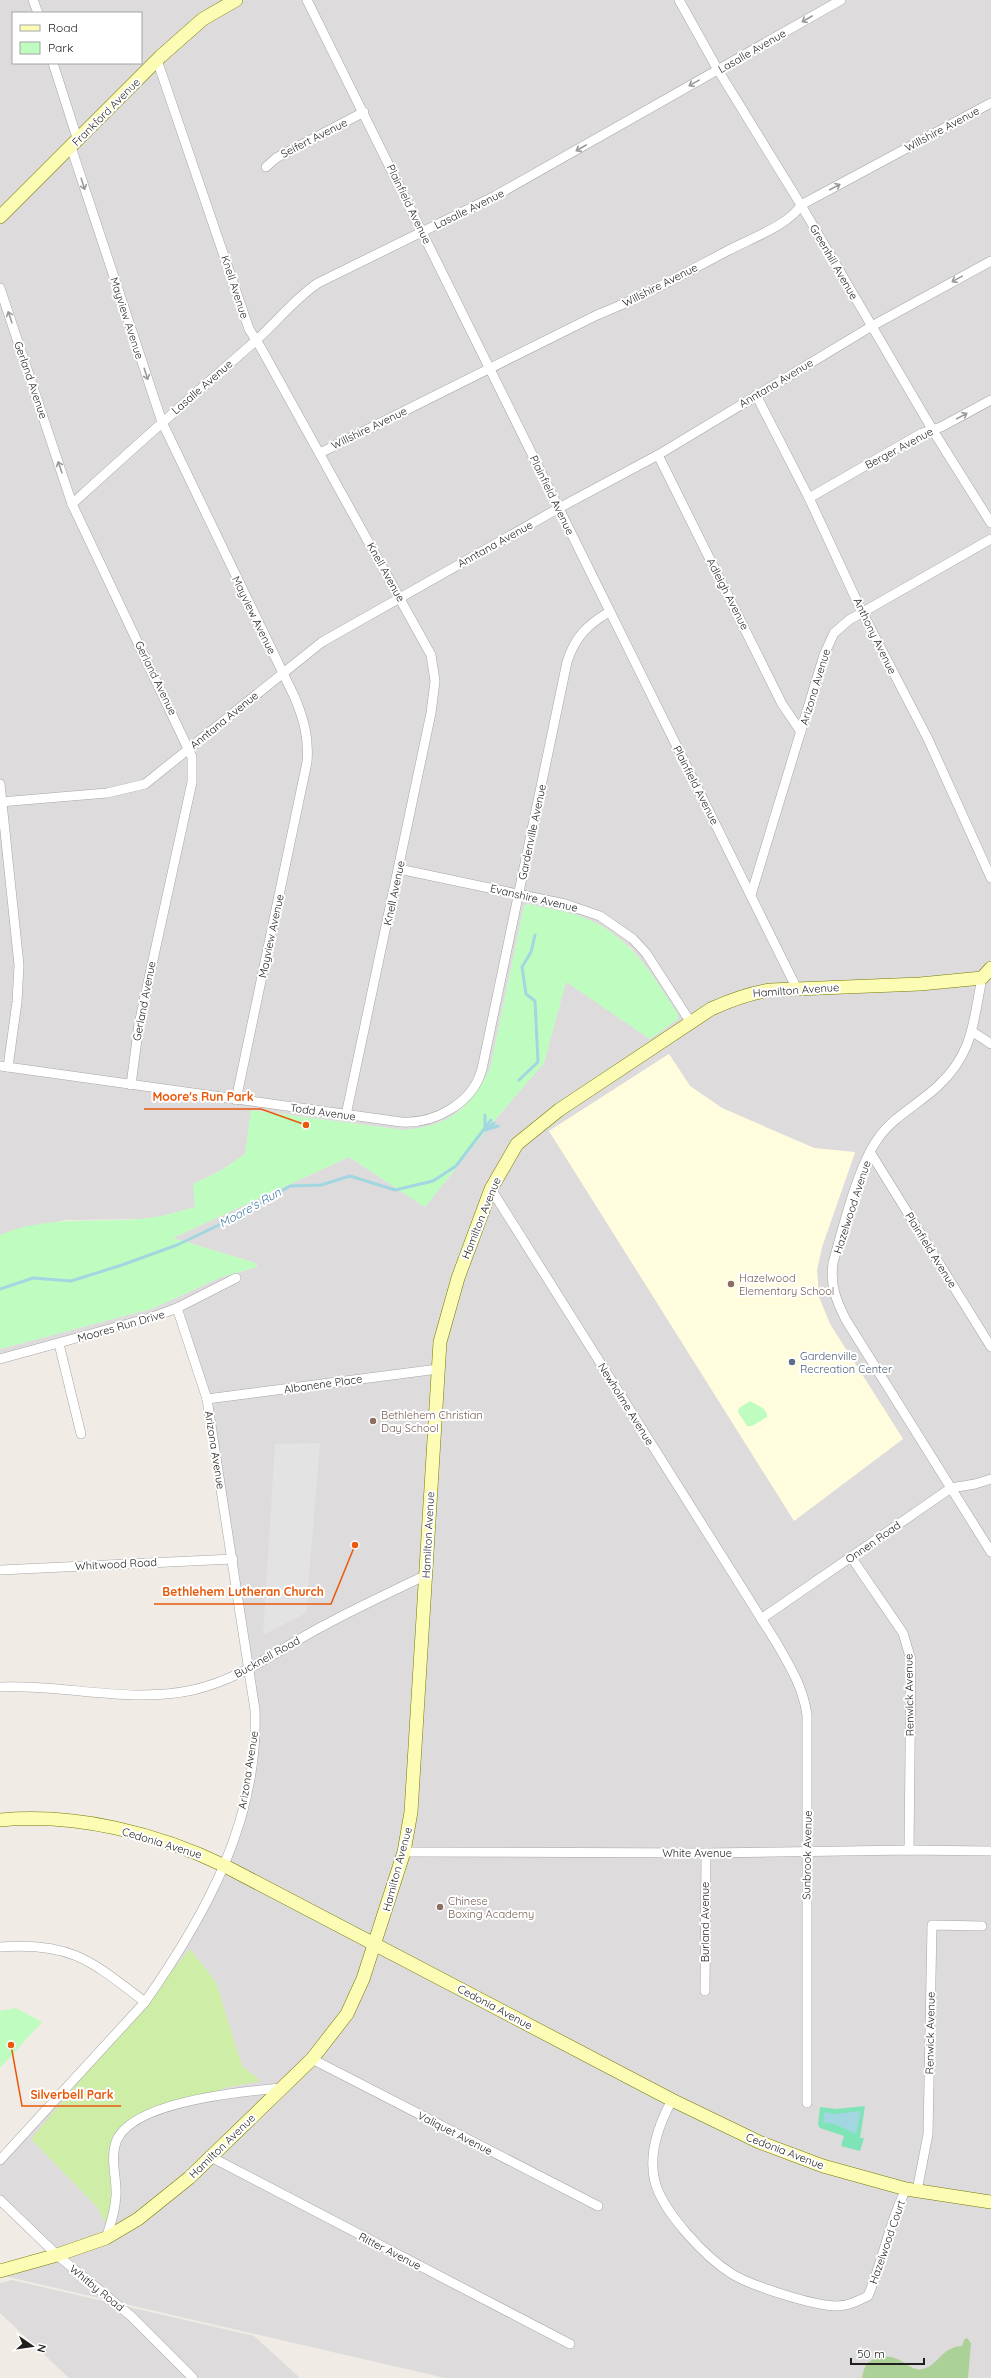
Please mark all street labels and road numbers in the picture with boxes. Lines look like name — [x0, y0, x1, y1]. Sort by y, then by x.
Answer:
street label: Lasalle Avenue — [715, 26, 789, 76]
street label: Frankford Avenue — [69, 75, 143, 149]
street label: Willshire Avenue — [902, 103, 982, 155]
street label: Seifert Avenue — [278, 115, 350, 161]
street label: Plainfield Avenue — [384, 162, 434, 246]
street label: Lasalle Avenue — [432, 186, 506, 232]
street label: Greenhill Avenue — [807, 222, 861, 302]
street label: Knell Avenue — [218, 254, 252, 320]
street label: Willshire Avenue — [620, 260, 700, 310]
street label: Mayview Avenue — [107, 275, 147, 361]
street label: Gerland Avenue — [11, 339, 51, 421]
street label: Anntana Avenue — [736, 355, 816, 411]
street label: Lasalle Avenue — [169, 357, 235, 417]
street label: Willshire Avenue — [329, 404, 409, 452]
street label: Berger Avenue — [863, 424, 935, 472]
street label: Plainfield Avenue — [527, 453, 577, 537]
street label: Anntana Avenue — [455, 518, 535, 570]
street label: Knell Avenue — [364, 540, 408, 604]
street label: Adleigh Avenue — [704, 556, 752, 632]
street label: Mayview Avenue — [229, 574, 279, 656]
street label: Anthony Avenue — [850, 596, 900, 676]
street label: Gerland Avenue — [132, 639, 180, 717]
street label: Arizona Avenue — [797, 647, 833, 727]
street label: Anntana Avenue — [187, 688, 261, 752]
street label: Plainfield Avenue — [670, 743, 722, 827]
street label: Gardenville Avenue — [515, 783, 549, 881]
street label: Knell Avenue — [380, 859, 408, 927]
street label: Evanshire Avenue — [489, 881, 579, 915]
street label: Mayview Avenue — [255, 893, 287, 979]
street label: Gerland Avenue — [129, 960, 159, 1042]
street label: Hamilton Avenue — [752, 980, 840, 1000]
street label: Todd Avenue — [289, 1100, 357, 1124]
street label: Hazelwood Avenue — [830, 1159, 874, 1255]
street label: Hamilton Avenue — [458, 1175, 504, 1261]
street label: Plainfield Avenue — [902, 1210, 960, 1290]
street label: Moores Run Drive — [76, 1307, 166, 1345]
street label: Newholme Avenue — [595, 1360, 657, 1448]
street label: Albanene Place — [283, 1372, 363, 1396]
street label: Arizona Avenue — [202, 1410, 228, 1490]
street label: Hamilton Avenue — [419, 1491, 437, 1579]
street label: Onnen Road — [843, 1518, 903, 1566]
street label: Whitwood Road — [75, 1555, 157, 1573]
street label: Bucknell Road — [232, 1633, 302, 1681]
street label: Renwick Avenue — [901, 1654, 917, 1736]
street label: Arizona Avenue — [235, 1730, 261, 1810]
street label: Sunbrook Avenue — [799, 1810, 815, 1900]
street label: Cedonia Avenue — [120, 1824, 204, 1862]
street label: Hamilton Avenue — [379, 1825, 415, 1913]
street label: White Avenue — [662, 1846, 732, 1860]
street label: Burland Avenue — [698, 1882, 712, 1962]
street label: Cedonia Avenue — [455, 1981, 535, 2033]
street label: Renwick Avenue — [922, 1992, 938, 2074]
street label: Valiquet Avenue — [415, 2108, 495, 2158]
street label: Hamilton Avenue — [186, 2111, 258, 2181]
street label: Cedonia Avenue — [744, 2130, 826, 2172]
street label: Hazelwood Court — [866, 2198, 908, 2286]
street label: Ritter Avenue — [356, 2229, 424, 2273]
street label: Whitby Road — [67, 2262, 127, 2314]

